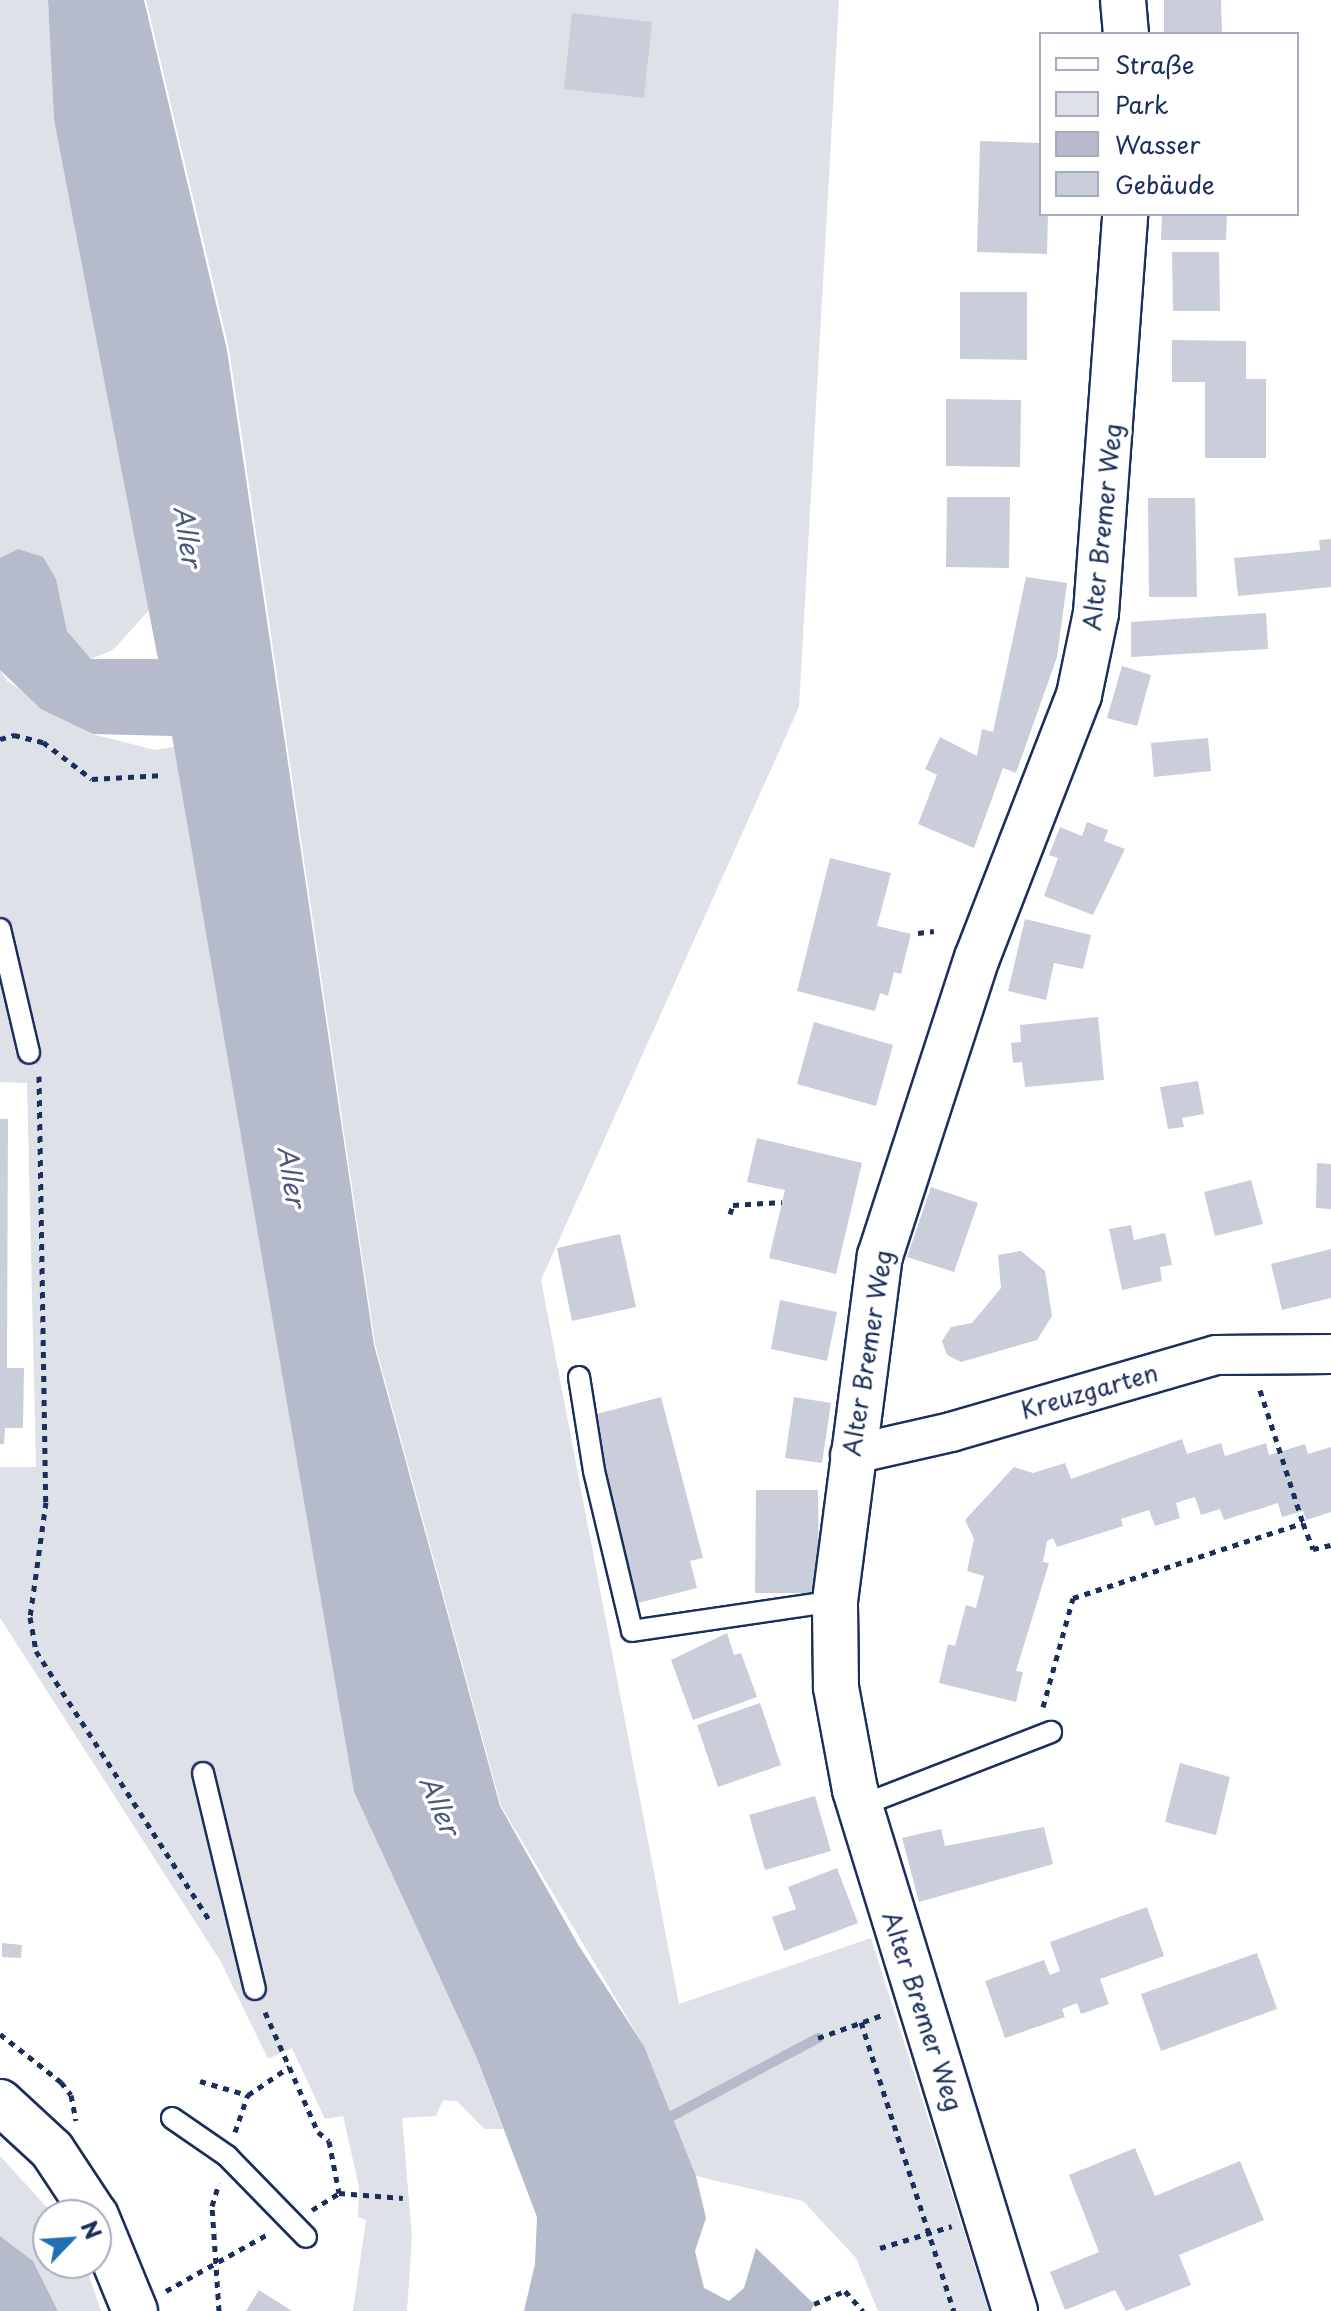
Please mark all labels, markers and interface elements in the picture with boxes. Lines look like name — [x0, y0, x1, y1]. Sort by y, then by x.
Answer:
legend — [1039, 32, 1299, 216]
text: Straße — [1115, 46, 1194, 82]
text: Park — [1115, 86, 1169, 122]
text: Wasser — [1115, 126, 1200, 162]
text: Gebäude — [1115, 166, 1215, 202]
street label: Alter Bremer Weg — [1077, 421, 1127, 633]
water label: Aller — [168, 503, 208, 569]
water label: Aller — [272, 1143, 312, 1209]
street label: Alter Bremer Weg — [836, 1247, 898, 1459]
street label: Kreuzgarten — [1017, 1358, 1161, 1424]
water label: Aller — [414, 1771, 466, 1839]
street label: Alter Bremer Weg — [877, 1906, 969, 2116]
north arrow — [32, 2199, 112, 2279]
text: N — [74, 2215, 111, 2244]

